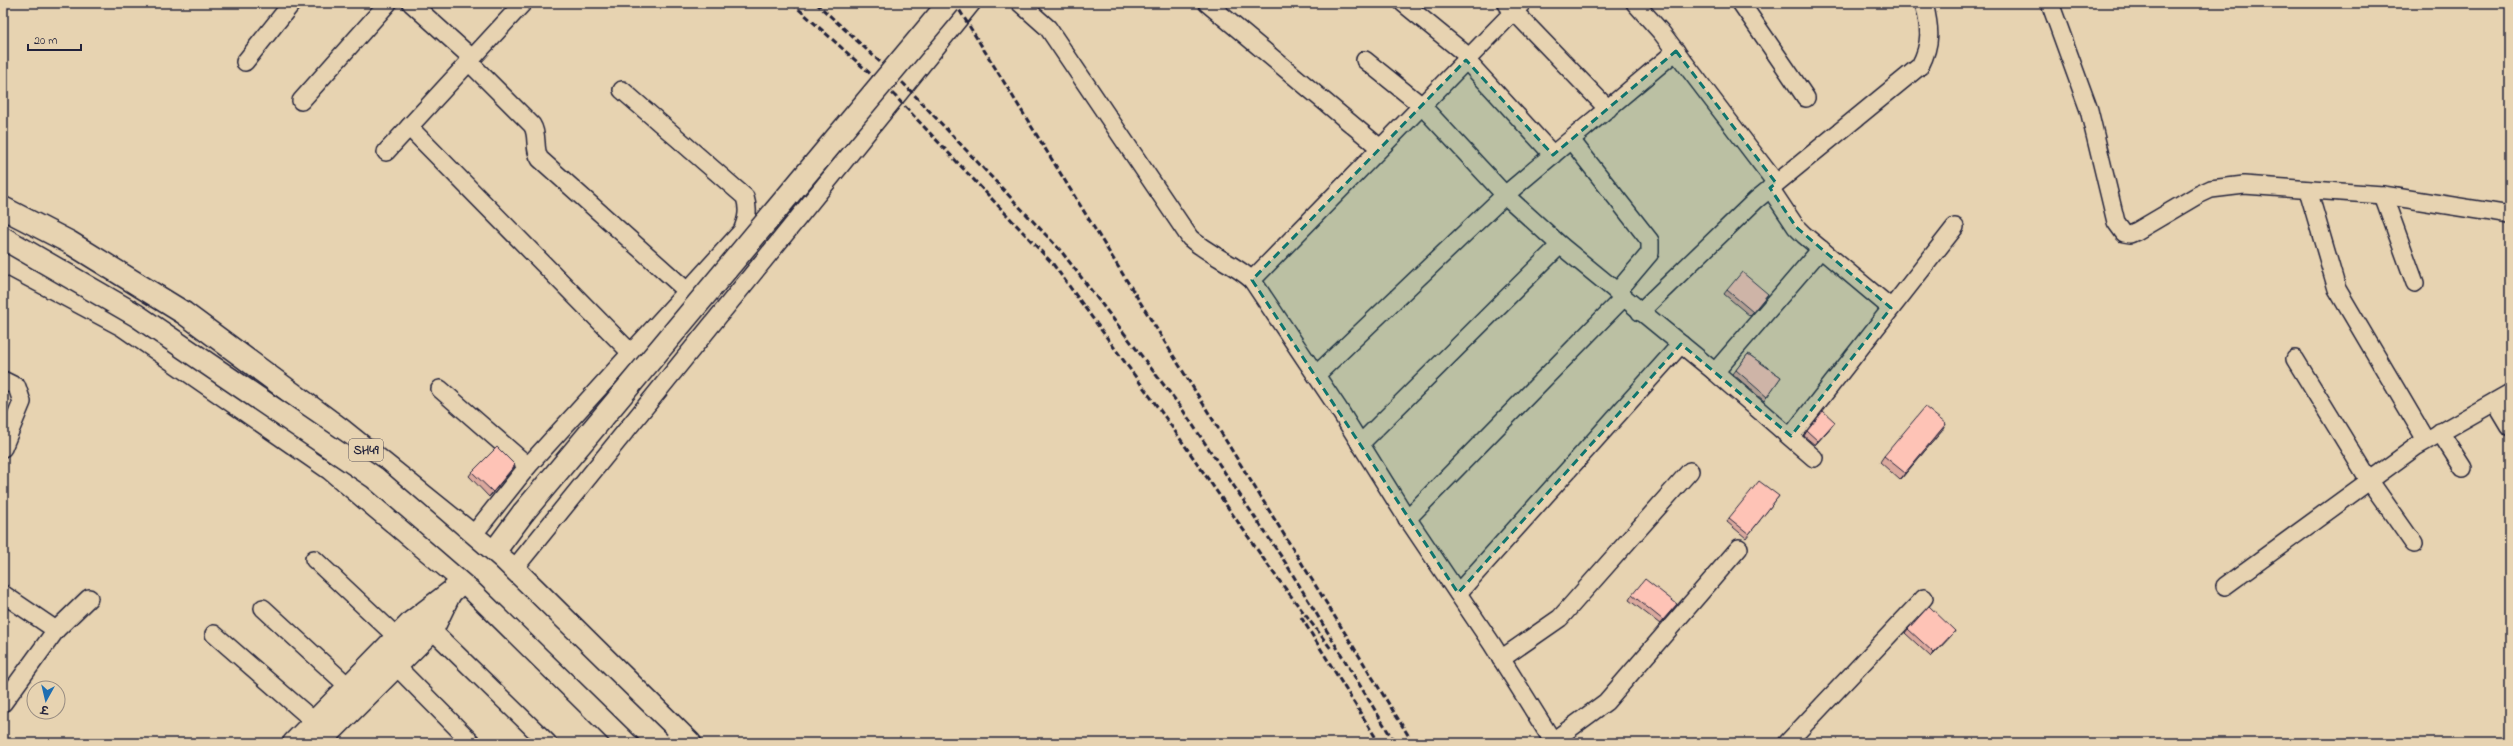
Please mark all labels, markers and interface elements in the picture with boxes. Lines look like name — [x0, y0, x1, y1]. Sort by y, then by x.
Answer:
scale bar — [28, 26, 81, 52]
text: 20 m — [34, 32, 57, 50]
road number: SH49 — [349, 439, 383, 461]
north arrow — [26, 680, 66, 720]
text: उ — [38, 700, 50, 717]

